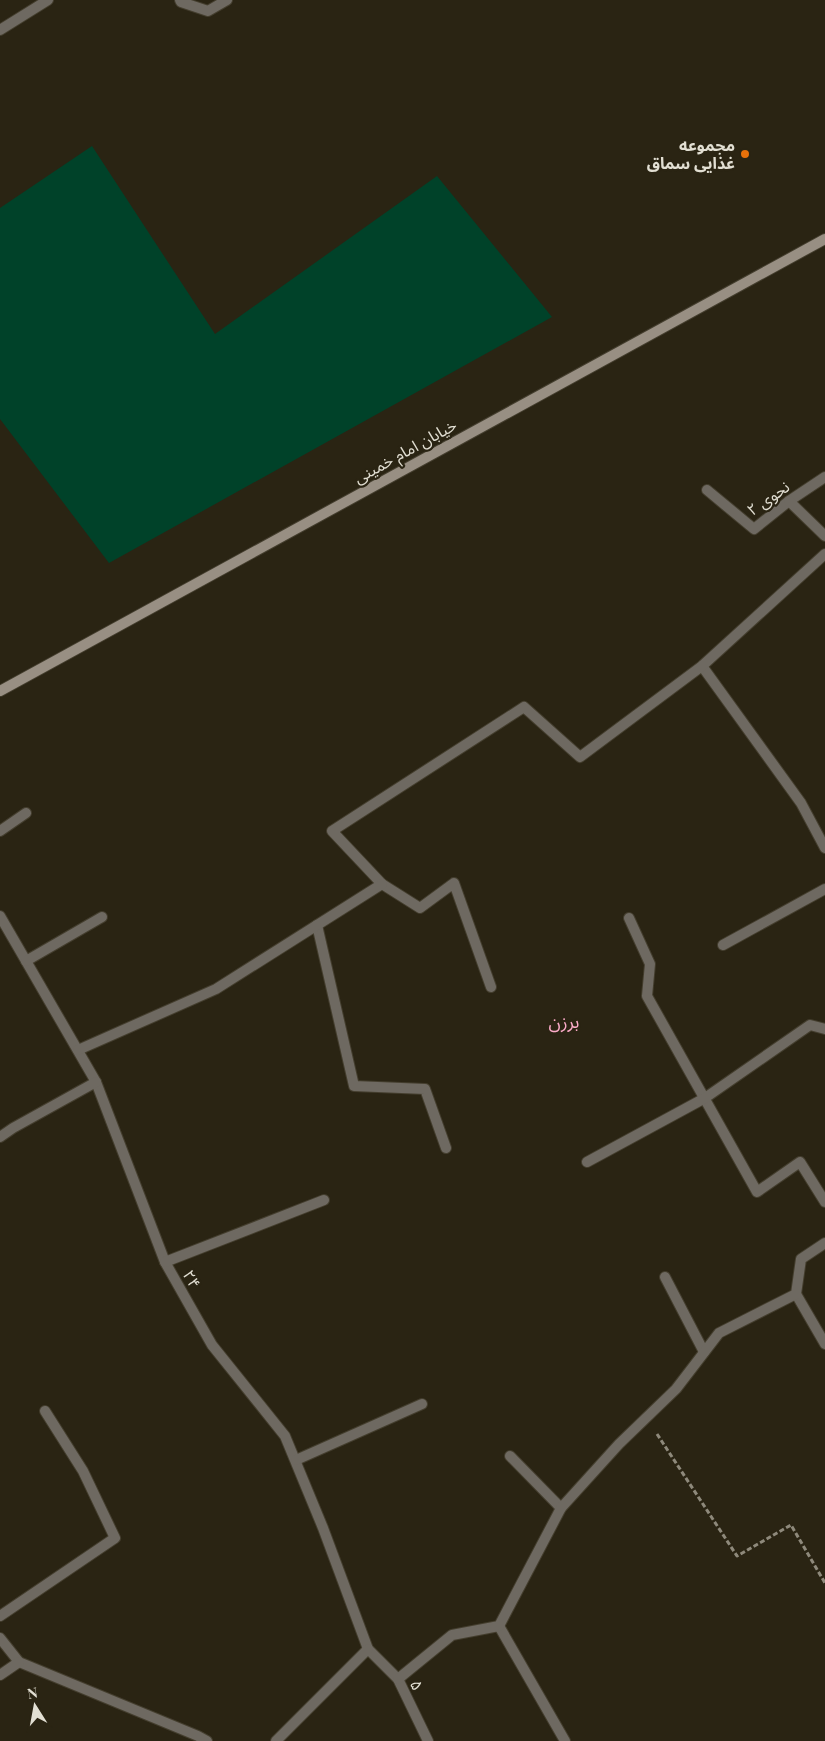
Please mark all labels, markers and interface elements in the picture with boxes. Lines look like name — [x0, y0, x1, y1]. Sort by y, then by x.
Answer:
place label: مجموعه غذایی سماق — [647, 134, 735, 173]
marker: مجموعه غذایی سماق — [739, 148, 751, 160]
street label: خیابان امام خمینی — [350, 414, 461, 490]
street label: نحوی ۲ — [742, 475, 793, 520]
district label: برزن — [549, 1009, 579, 1033]
street label: ۲۴ — [179, 1266, 206, 1292]
street label: ۵ — [406, 1676, 429, 1693]
north arrow — [10, 1681, 60, 1731]
text: N — [26, 1682, 39, 1703]

